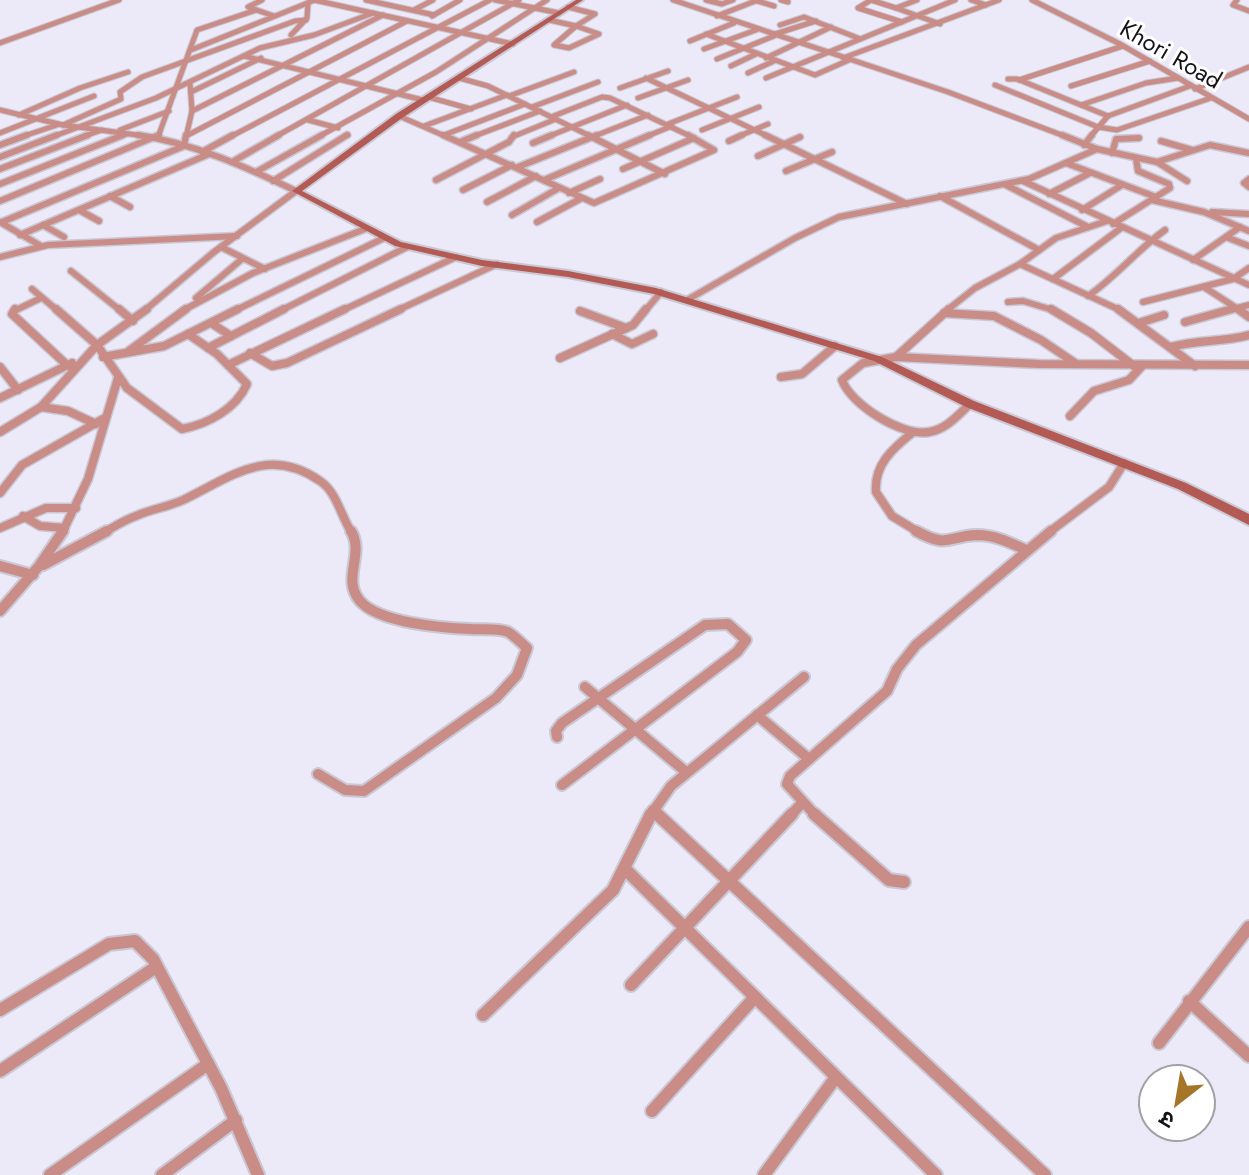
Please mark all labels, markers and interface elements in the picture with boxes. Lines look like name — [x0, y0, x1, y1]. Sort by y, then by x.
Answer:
street label: Khori Road — [1113, 11, 1229, 97]
north arrow — [1137, 1063, 1217, 1143]
text: उ — [1152, 1103, 1180, 1137]

